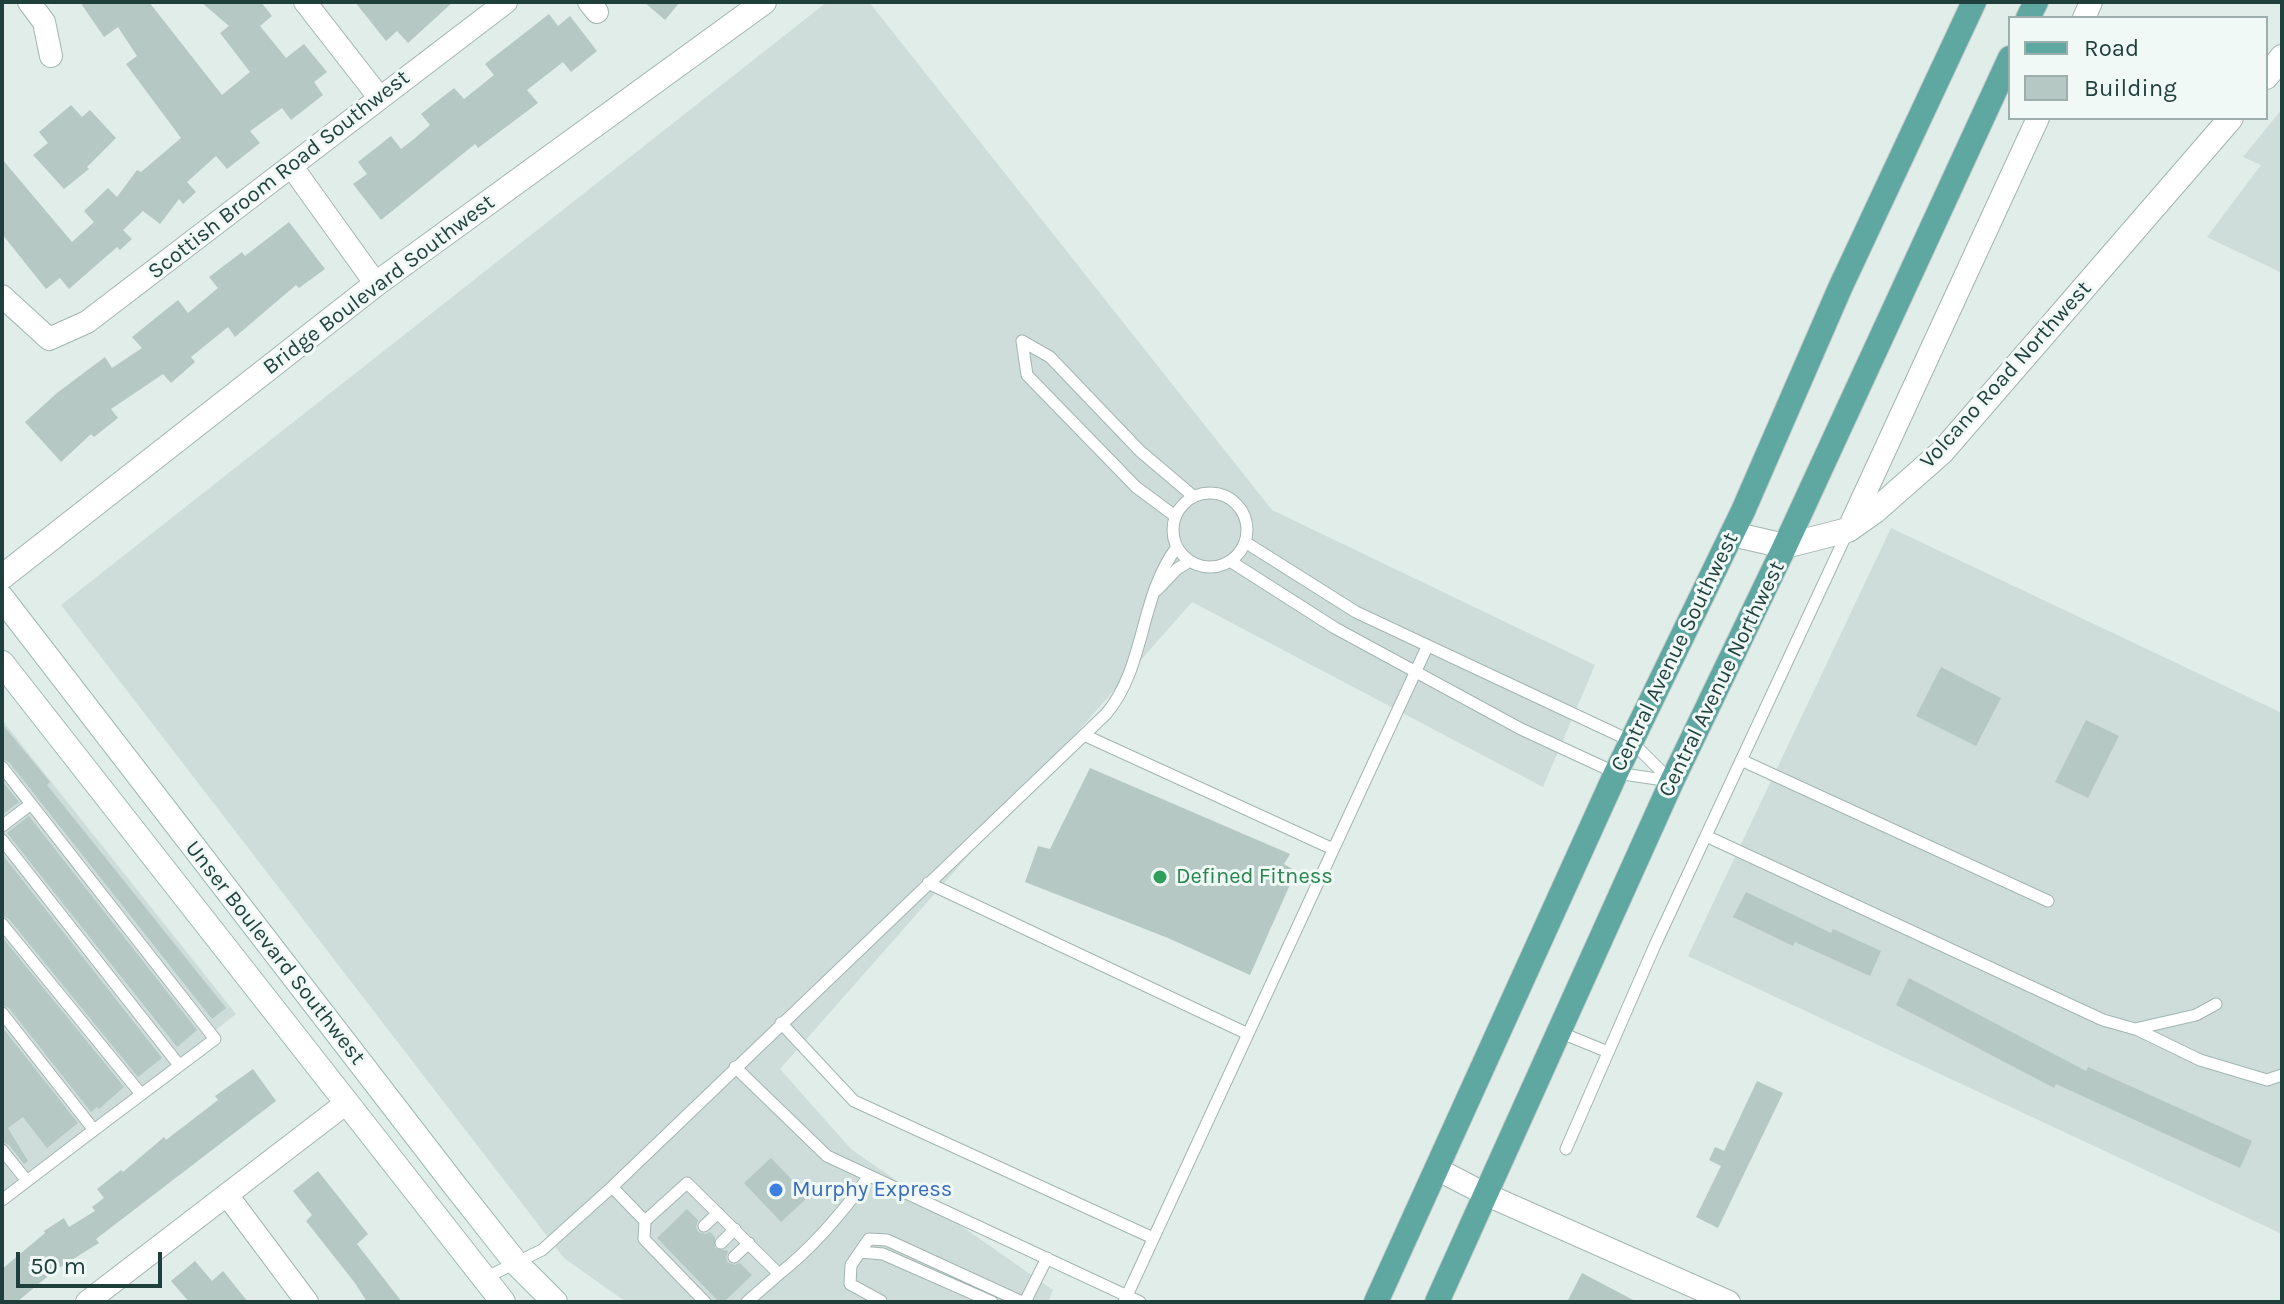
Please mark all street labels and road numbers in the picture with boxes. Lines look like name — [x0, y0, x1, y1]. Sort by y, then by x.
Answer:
street label: Scottish Broom Road Southwest — [143, 65, 415, 285]
street label: Bridge Boulevard Southwest — [258, 189, 500, 381]
street label: Volcano Road Northwest — [1915, 276, 2097, 474]
street label: Central Avenue Southwest — [1606, 528, 1744, 776]
street label: Central Avenue Northwest — [1653, 557, 1791, 801]
street label: Unser Boulevard Southwest — [179, 836, 371, 1070]

